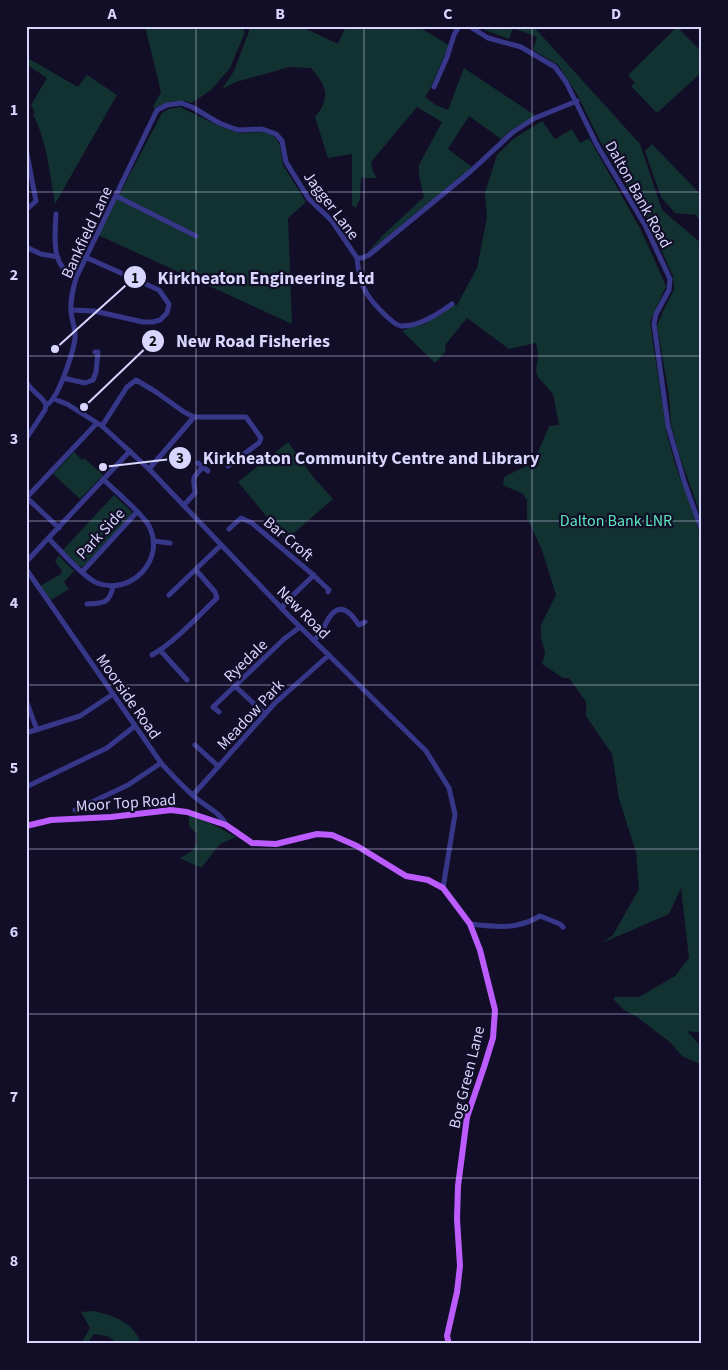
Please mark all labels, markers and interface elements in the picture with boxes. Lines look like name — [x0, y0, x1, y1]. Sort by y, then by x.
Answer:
text: A — [106, 3, 117, 25]
text: B — [275, 3, 285, 25]
text: C — [443, 3, 453, 25]
text: D — [611, 3, 621, 25]
text: 1 — [10, 99, 18, 121]
street label: Dalton Bank Road — [600, 137, 677, 252]
street label: Jagger Lane — [298, 167, 364, 245]
street label: Bankfield Lane — [56, 183, 118, 282]
callout: Kirkheaton Engineering Ltd — [123, 261, 385, 294]
text: 2 — [10, 264, 18, 286]
text: Kirkheaton Engineering Ltd — [157, 266, 375, 291]
text: 1 — [131, 268, 139, 289]
callout: New Road Fisheries — [141, 325, 340, 358]
text: New Road Fisheries — [176, 329, 330, 354]
text: 2 — [149, 331, 157, 352]
text: 3 — [10, 428, 18, 450]
callout: Kirkheaton Community Centre and Library — [168, 441, 549, 474]
text: Kirkheaton Community Centre and Library — [203, 446, 540, 471]
text: 3 — [176, 448, 184, 469]
street label: Park Side — [71, 503, 130, 564]
park label: Dalton Bank LNR — [560, 510, 672, 532]
street label: Bar Croft — [259, 511, 318, 566]
street label: New Road — [272, 581, 335, 644]
text: 4 — [10, 592, 19, 614]
street label: Ryedale — [219, 634, 273, 687]
street label: Moorside Road — [91, 650, 166, 744]
street label: Meadow Park — [212, 674, 289, 755]
text: 5 — [10, 757, 18, 779]
street label: Moor Top Road — [75, 789, 177, 817]
text: 6 — [10, 921, 18, 943]
street label: Bog Green Lane — [444, 1024, 490, 1131]
text: 7 — [10, 1086, 18, 1108]
text: 8 — [10, 1250, 18, 1272]

